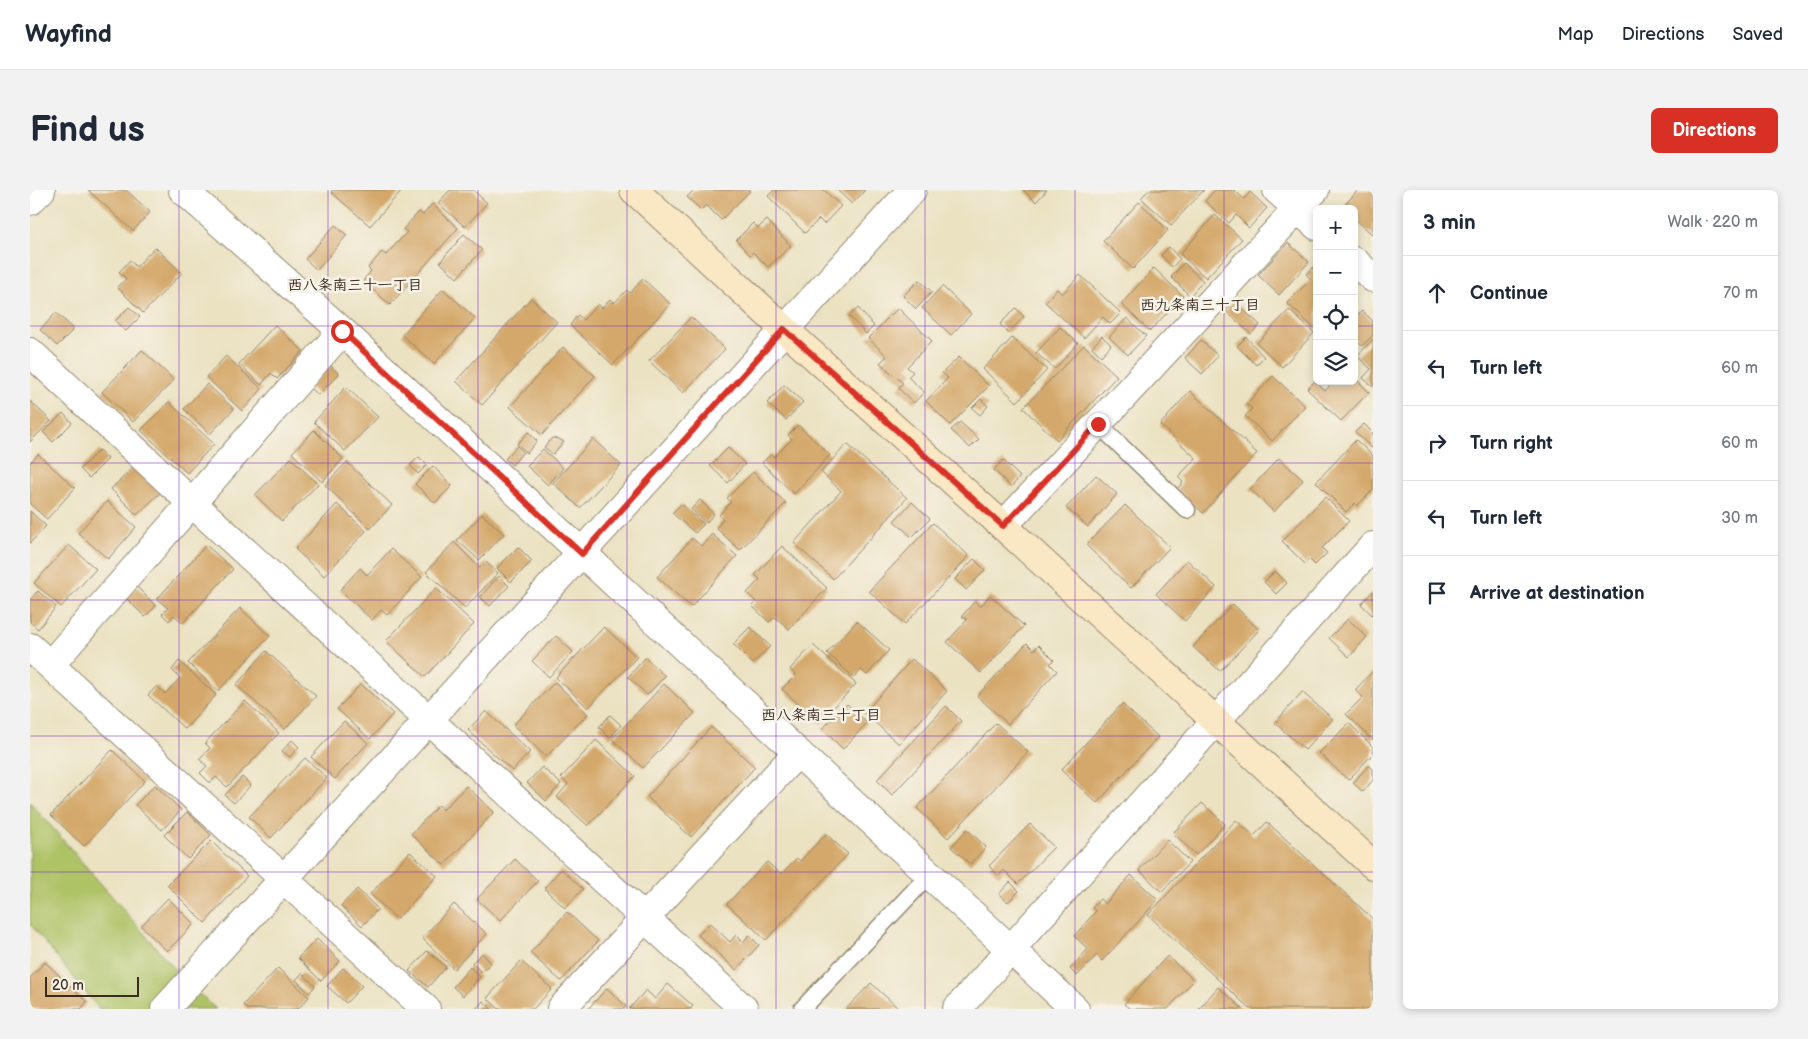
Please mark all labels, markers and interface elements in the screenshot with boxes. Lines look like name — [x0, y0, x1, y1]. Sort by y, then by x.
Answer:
text: Wayfind — [25, 20, 112, 49]
text: Map — [1558, 24, 1594, 45]
text: Directions — [1622, 24, 1704, 45]
text: Saved — [1732, 24, 1783, 45]
button: Directions — [1651, 108, 1778, 153]
text: Find us — [30, 109, 145, 152]
map controls — [1313, 205, 1358, 385]
button: + — [1313, 205, 1358, 250]
text: 3 min — [1423, 210, 1476, 235]
text: Walk · 220 m — [1668, 213, 1758, 232]
button: − — [1313, 250, 1358, 295]
district label: 西八条南三十一丁目 — [287, 276, 423, 295]
icon: ahead — [1423, 279, 1451, 307]
text: Continue — [1470, 282, 1548, 305]
text: 70 m — [1723, 284, 1758, 303]
button: locate — [1313, 295, 1358, 340]
district label: 西九条南三十丁目 — [1140, 296, 1260, 315]
route start — [331, 320, 354, 343]
button: layers — [1313, 340, 1358, 385]
icon: left — [1423, 354, 1451, 382]
text: Turn left — [1470, 357, 1542, 380]
text: 60 m — [1721, 359, 1758, 378]
route end — [1087, 413, 1110, 436]
icon: right — [1423, 429, 1451, 457]
text: Turn right — [1470, 432, 1553, 455]
text: 60 m — [1721, 434, 1758, 453]
icon: left — [1423, 504, 1451, 532]
text: Turn left — [1470, 507, 1542, 530]
text: 30 m — [1721, 509, 1758, 528]
icon: arrive — [1423, 579, 1451, 607]
text: Arrive at destination — [1470, 582, 1645, 605]
district label: 西八条南三十丁目 — [761, 706, 881, 725]
scale bar — [45, 974, 139, 997]
text: 20 m — [52, 977, 84, 994]

